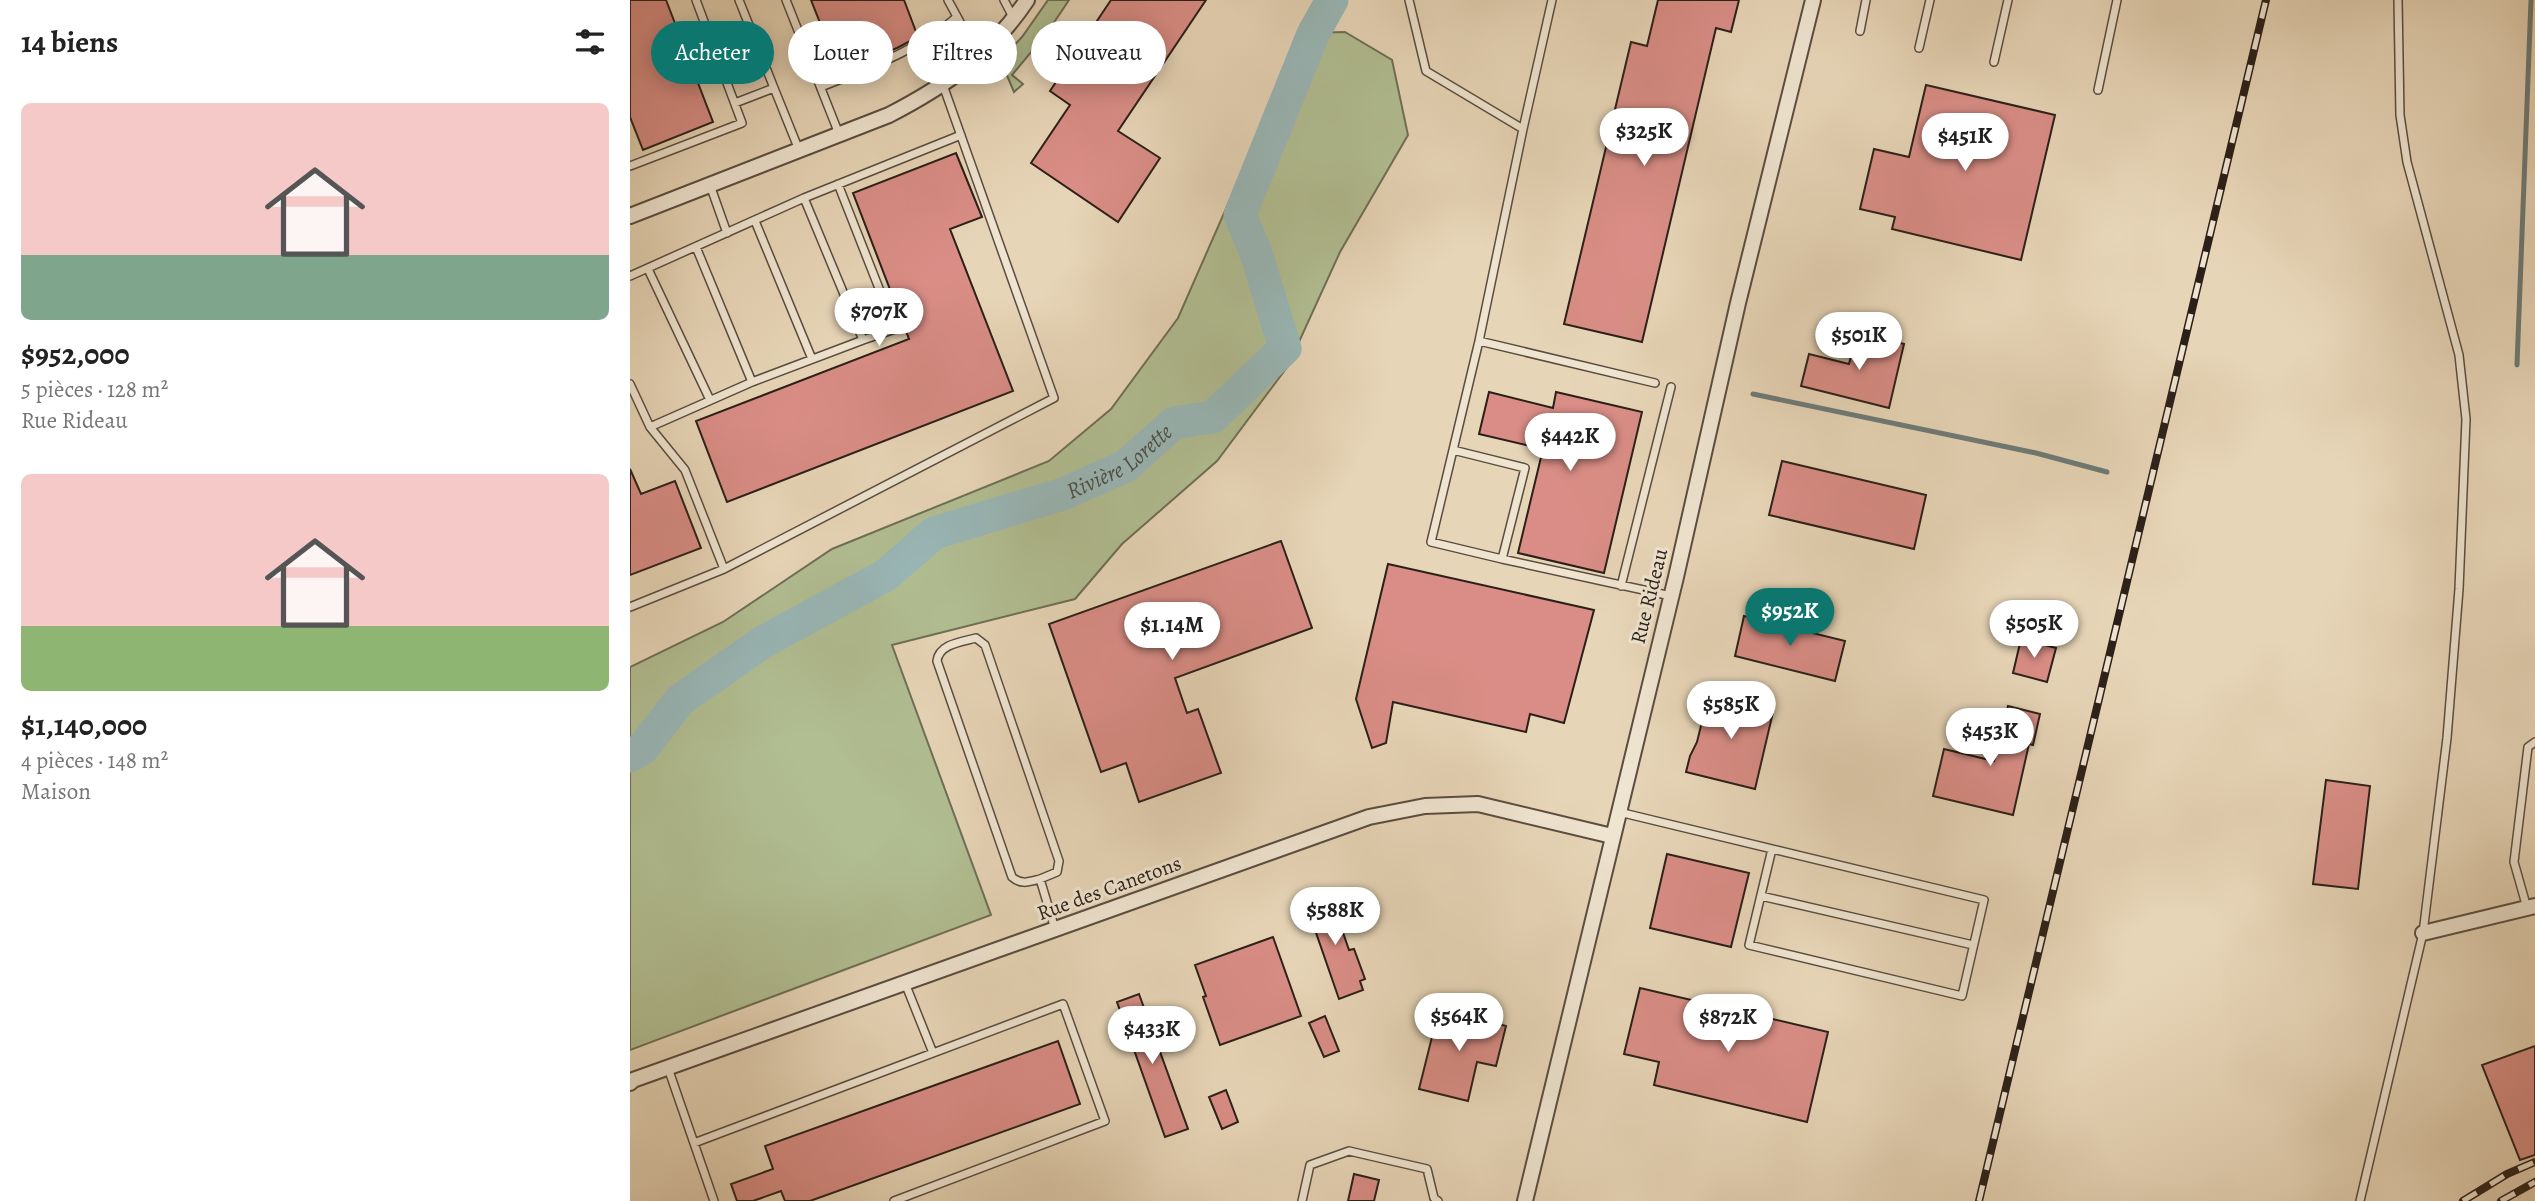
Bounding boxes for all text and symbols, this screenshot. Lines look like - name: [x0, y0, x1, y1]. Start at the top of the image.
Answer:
- chip: Acheter: [651, 21, 774, 84]
- chip: Louer: [788, 21, 893, 84]
- chip: Filtres: [907, 21, 1017, 84]
- chip: Nouveau: [1031, 21, 1166, 84]
- text: 14 biens: [21, 22, 118, 62]
- icon: filters: [571, 23, 609, 61]
- pin: $325K: [1595, 108, 1693, 168]
- pin: $451K: [1916, 114, 2014, 173]
- text: $325K: [1616, 115, 1672, 146]
- text: $451K: [1938, 120, 1992, 151]
- icon: home: [252, 149, 378, 275]
- pin: $707K: [830, 288, 928, 348]
- text: $707K: [850, 295, 908, 326]
- pin: $501K: [1810, 312, 1908, 372]
- text: $501K: [1831, 319, 1887, 350]
- text: $952,000: [21, 334, 130, 374]
- text: 5 pièces · 128 m²: [21, 374, 168, 405]
- text: Rue Rideau: [21, 405, 128, 436]
- pin: $442K: [1521, 414, 1619, 473]
- water label: Rivière Lorette: [1061, 417, 1179, 506]
- text: $442K: [1541, 420, 1599, 451]
- icon: home: [252, 520, 378, 646]
- street label: Rue Rideau: [1624, 545, 1675, 647]
- pin: $952K: [1741, 588, 1839, 648]
- text: $952K: [1761, 595, 1819, 626]
- pin: $505K: [1985, 600, 2083, 660]
- pin: $1.14M: [1115, 602, 1229, 662]
- text: $505K: [2005, 607, 2063, 638]
- text: $1.14M: [1140, 609, 1204, 640]
- pin: $585K: [1682, 682, 1780, 741]
- text: $585K: [1703, 688, 1759, 719]
- text: $1,140,000: [21, 705, 147, 745]
- pin: $453K: [1941, 708, 2039, 768]
- text: $453K: [1962, 715, 2018, 746]
- text: 4 pièces · 148 m²: [21, 745, 168, 776]
- text: Maison: [21, 776, 91, 807]
- street label: Rue des Canetons: [1033, 849, 1185, 927]
- pin: $588K: [1286, 888, 1384, 947]
- text: $588K: [1306, 894, 1364, 925]
- pin: $564K: [1410, 993, 1508, 1053]
- pin: $872K: [1679, 995, 1777, 1054]
- text: $564K: [1430, 1000, 1488, 1031]
- text: $872K: [1699, 1001, 1757, 1032]
- pin: $433K: [1103, 1006, 1201, 1066]
- text: $433K: [1124, 1013, 1180, 1044]

